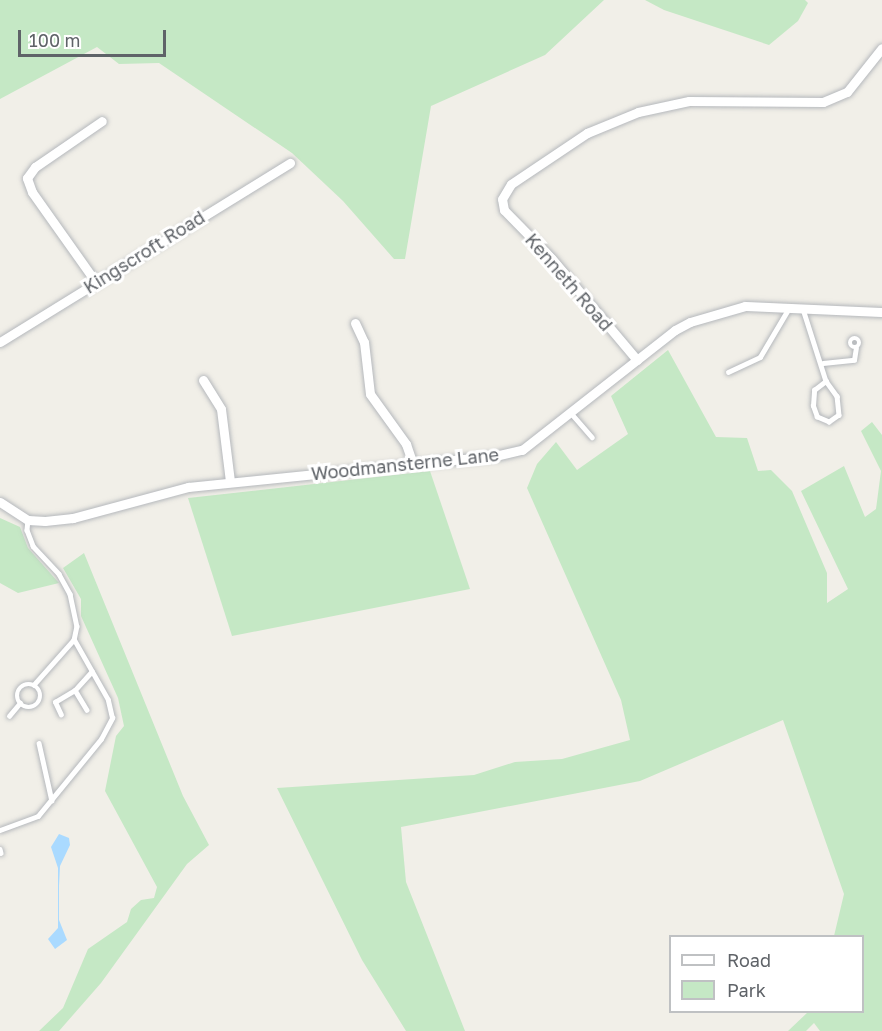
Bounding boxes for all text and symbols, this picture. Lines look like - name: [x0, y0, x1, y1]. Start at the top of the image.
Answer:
- scale bar: [21, 18, 170, 56]
- text: 100 m: [29, 29, 80, 51]
- street label: Kingscroft Road: [79, 206, 209, 298]
- street label: Kenneth Road: [521, 229, 617, 335]
- street label: Woodmansterne Lane: [310, 443, 500, 485]
- legend: [669, 935, 864, 1013]
- text: Road: [727, 949, 771, 971]
- text: Park: [727, 979, 766, 1001]

